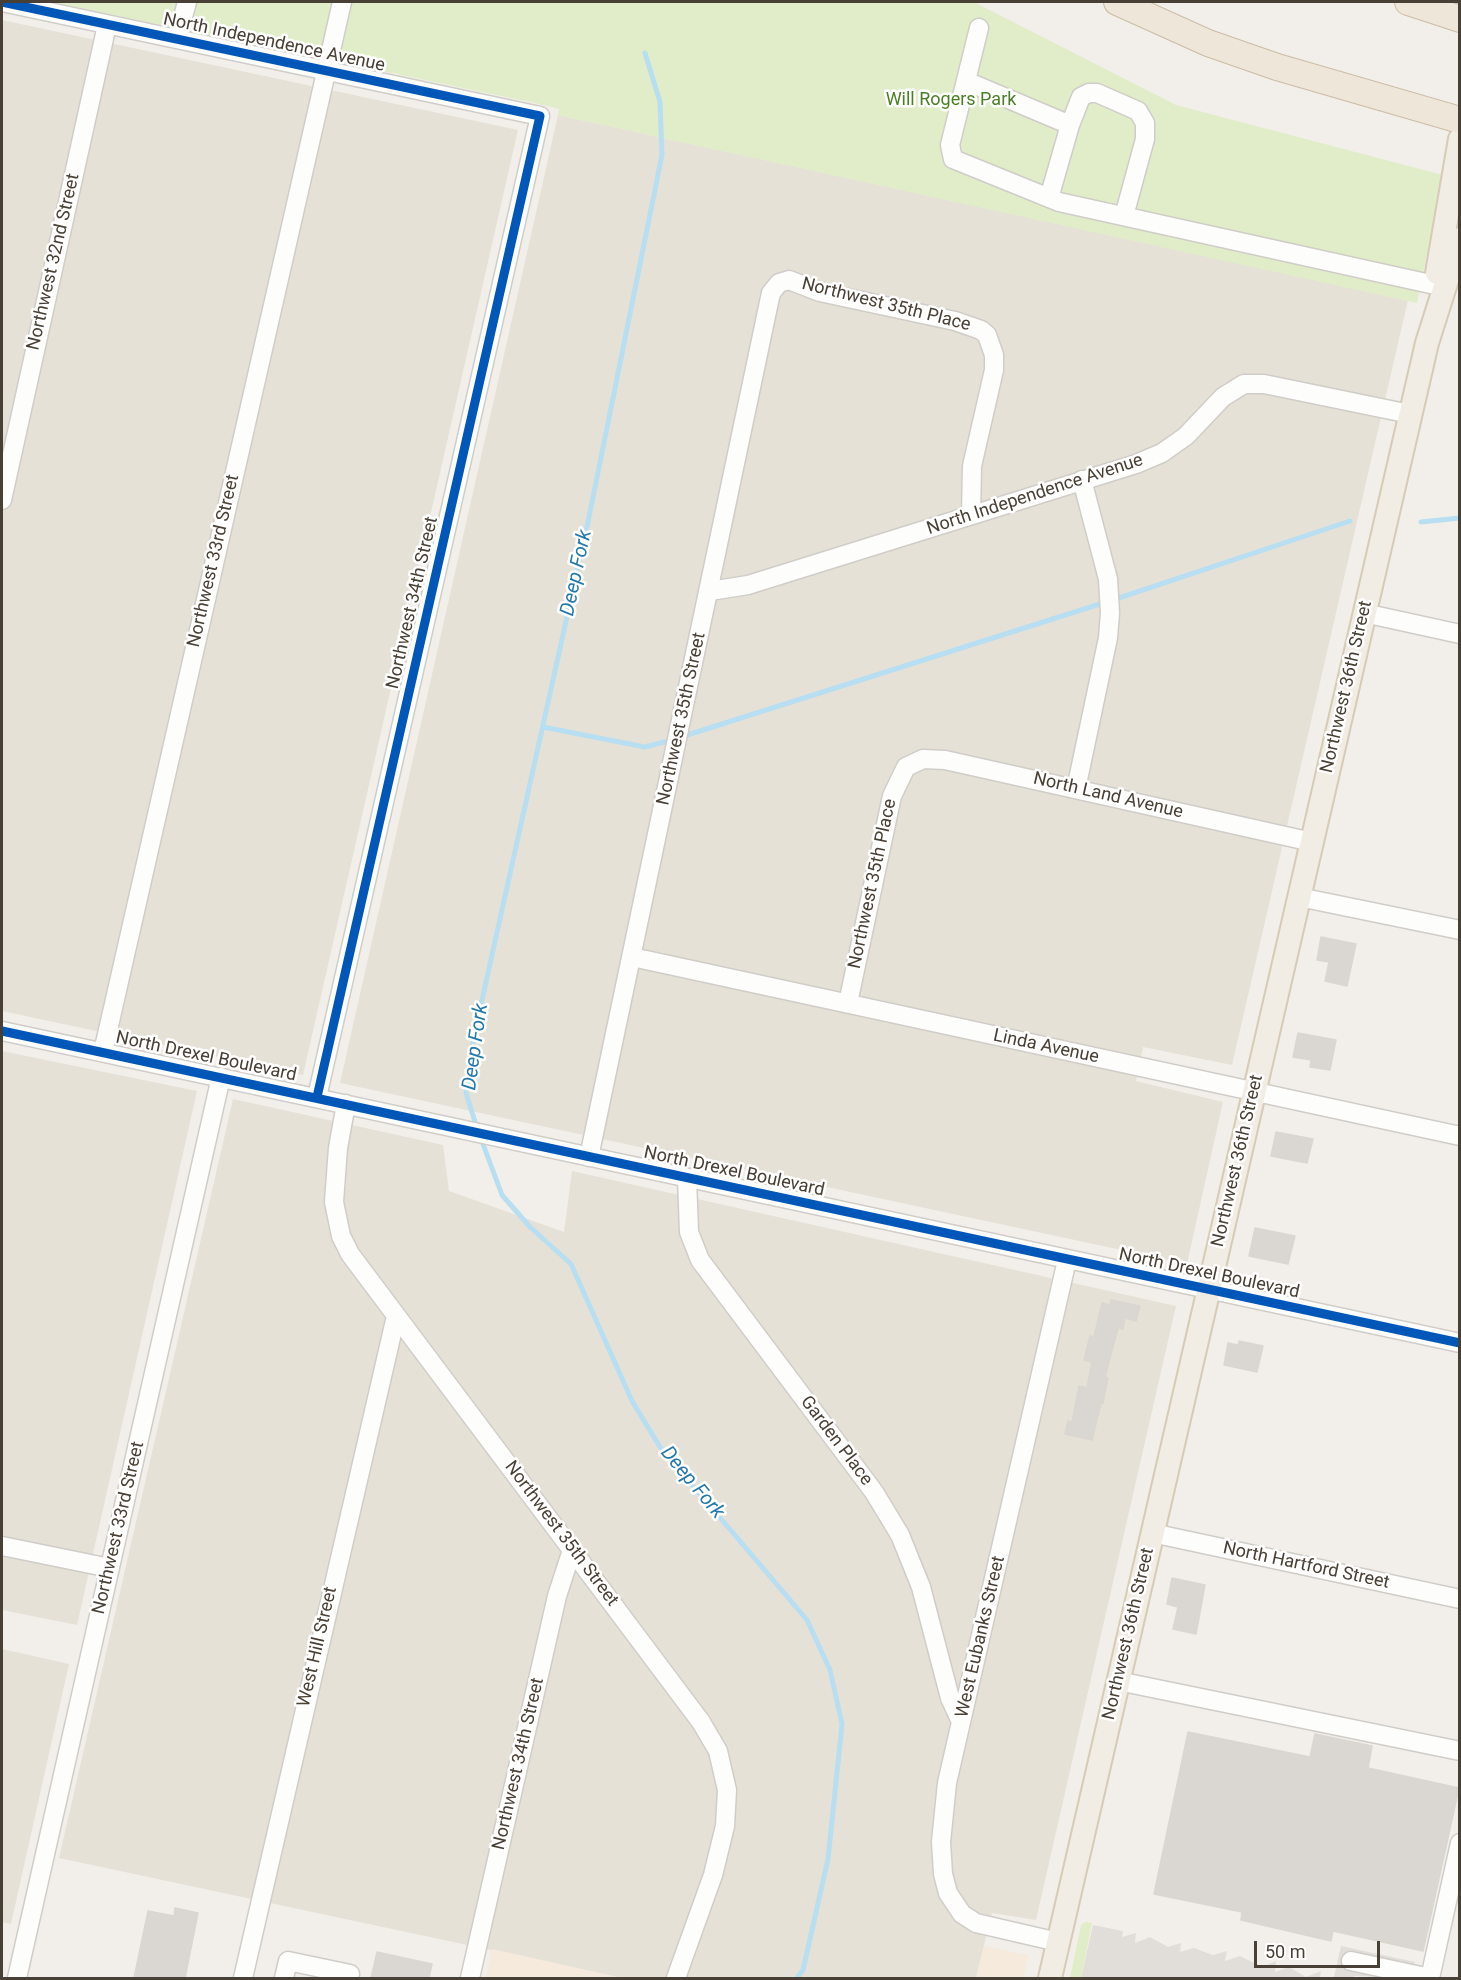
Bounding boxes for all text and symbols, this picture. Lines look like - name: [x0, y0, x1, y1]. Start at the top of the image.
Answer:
- street label: North Independence Avenue: [161, 9, 387, 77]
- park label: Will Rogers Park: [886, 89, 1016, 111]
- street label: Northwest 32nd Street: [23, 172, 85, 352]
- street label: Northwest 35th Place: [799, 274, 973, 336]
- street label: North Independence Avenue: [924, 450, 1146, 540]
- street label: Northwest 33rd Street: [184, 473, 244, 649]
- street label: Northwest 34th Street: [383, 515, 443, 691]
- water label: Deep Fork: [556, 528, 598, 618]
- street label: Northwest 36th Street: [1317, 599, 1377, 775]
- street label: Northwest 35th Street: [653, 631, 711, 807]
- street label: North Land Avenue: [1031, 768, 1185, 824]
- street label: Northwest 35th Place: [844, 797, 902, 971]
- water label: Deep Fork: [458, 1002, 494, 1092]
- street label: Linda Avenue: [991, 1025, 1101, 1069]
- street label: North Drexel Boulevard: [114, 1027, 298, 1087]
- street label: Northwest 36th Street: [1208, 1073, 1268, 1249]
- street label: North Drexel Boulevard: [642, 1142, 826, 1202]
- street label: North Drexel Boulevard: [1117, 1244, 1301, 1304]
- street label: Garden Place: [795, 1392, 877, 1490]
- street label: Northwest 33rd Street: [89, 1440, 149, 1616]
- water label: Deep Fork: [655, 1442, 729, 1524]
- street label: Northwest 35th Street: [499, 1457, 623, 1611]
- street label: North Hartford Street: [1221, 1538, 1391, 1594]
- street label: Northwest 36th Street: [1099, 1546, 1159, 1722]
- street label: West Eubanks Street: [952, 1554, 1010, 1720]
- street label: West Hill Street: [294, 1585, 342, 1709]
- street label: Northwest 34th Street: [489, 1676, 549, 1852]
- scale bar: [1257, 1929, 1383, 1967]
- text: 50 m: [1265, 1941, 1305, 1962]

